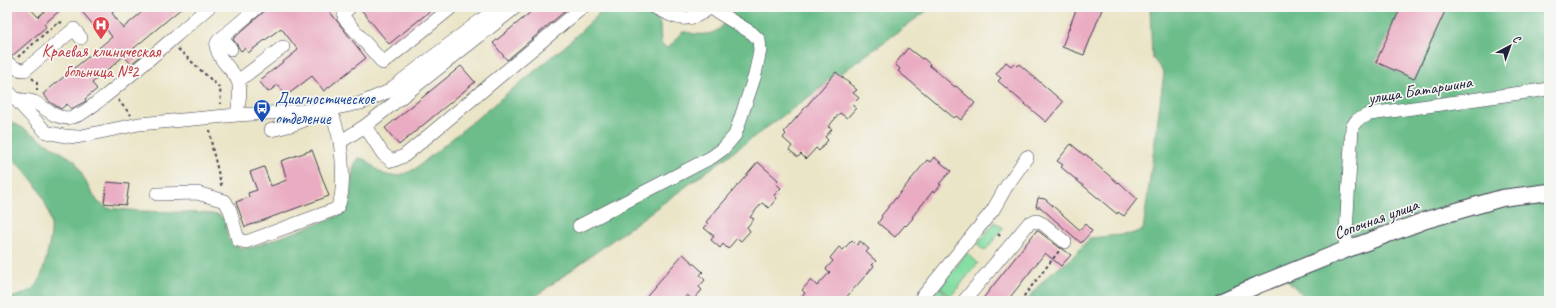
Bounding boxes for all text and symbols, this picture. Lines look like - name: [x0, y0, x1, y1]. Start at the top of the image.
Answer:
- hospital icon: Краевая клиническая больница №2: [91, 15, 111, 40]
- north arrow: [1490, 26, 1530, 66]
- text: С: [1510, 31, 1524, 47]
- place label: Краевая клиническая больница №2: [42, 41, 162, 82]
- street label: улица Батаршина: [1365, 71, 1475, 109]
- place label: Диагностическое отделение: [275, 88, 376, 129]
- bus stop icon: Диагностическое отделение: [252, 98, 272, 123]
- street label: Сопочная улица: [1331, 194, 1423, 244]

